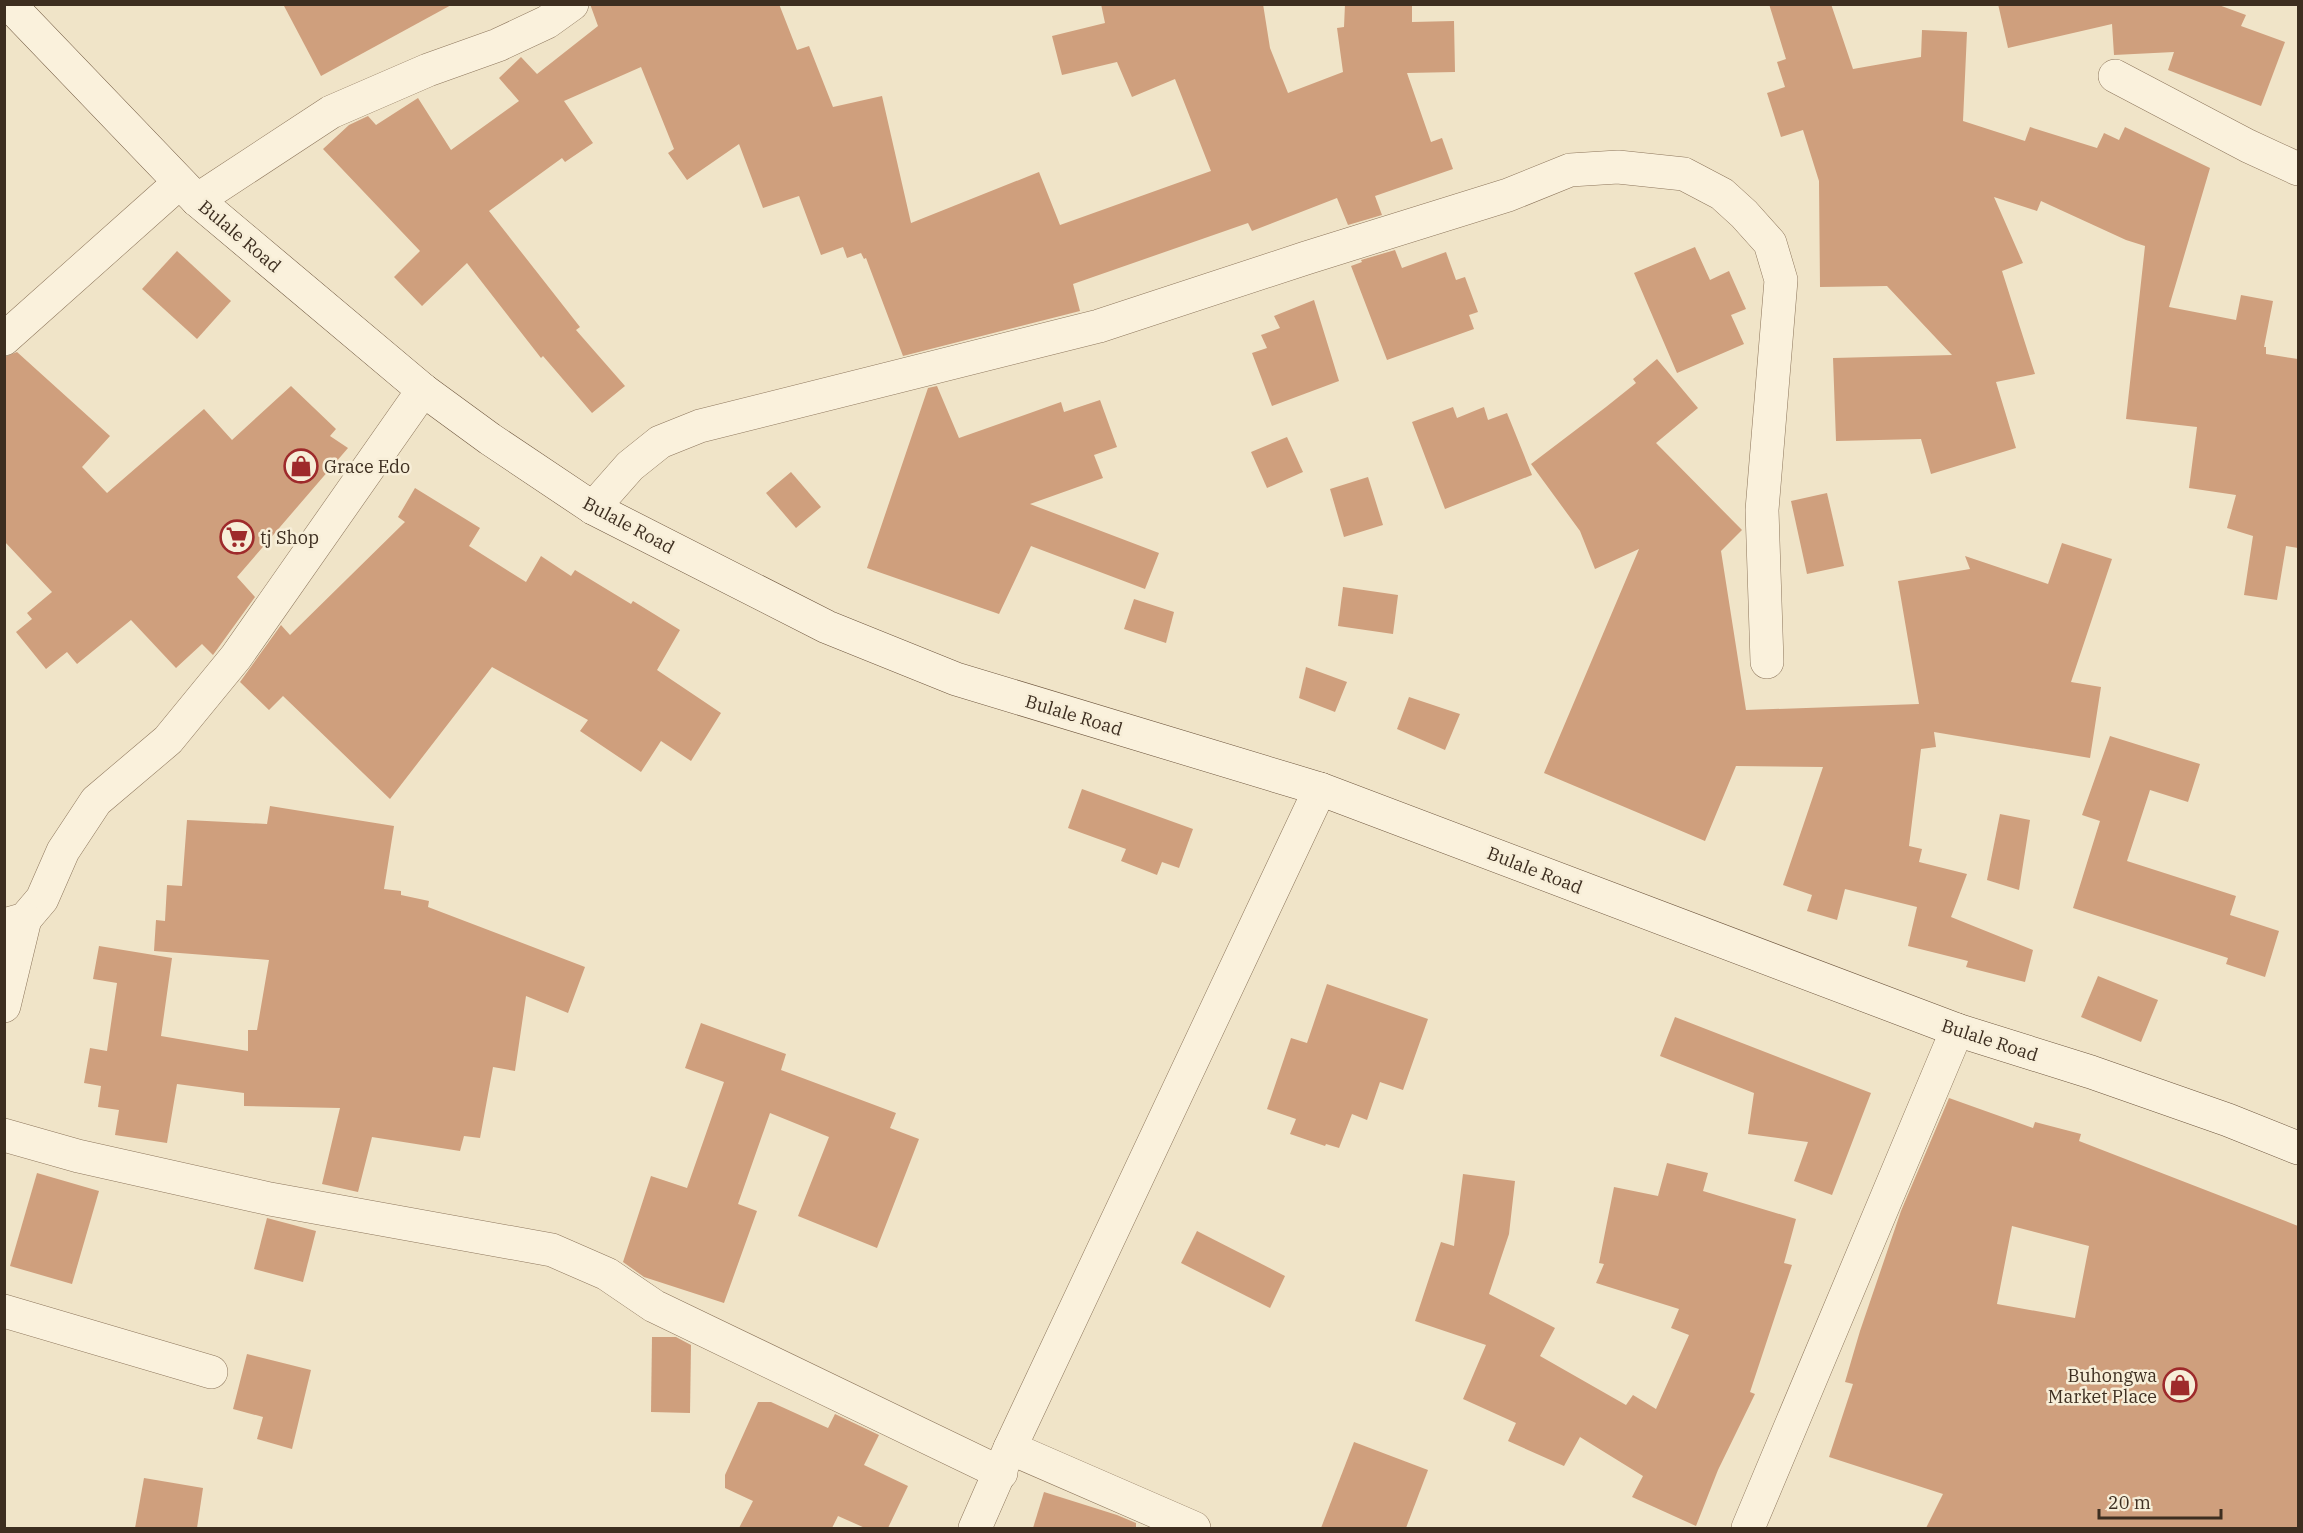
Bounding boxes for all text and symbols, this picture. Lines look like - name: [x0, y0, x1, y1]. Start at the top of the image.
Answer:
- street label: Bulale Road: [194, 195, 286, 277]
- shop icon: Grace Edo: [283, 448, 319, 484]
- place label: Grace Edo: [324, 455, 410, 478]
- street label: Bulale Road: [579, 491, 679, 559]
- supermarket icon: tj Shop: [219, 519, 255, 555]
- place label: tj Shop: [260, 526, 319, 549]
- street label: Bulale Road: [1023, 689, 1125, 741]
- street label: Bulale Road: [1484, 841, 1586, 899]
- street label: Bulale Road: [1939, 1014, 2041, 1066]
- place label: Buhongwa Market Place: [2048, 1364, 2157, 1408]
- shop icon: Buhongwa Market Place: [2162, 1367, 2198, 1403]
- scale bar: [2099, 1482, 2220, 1520]
- text: 20 m: [2108, 1491, 2151, 1514]

